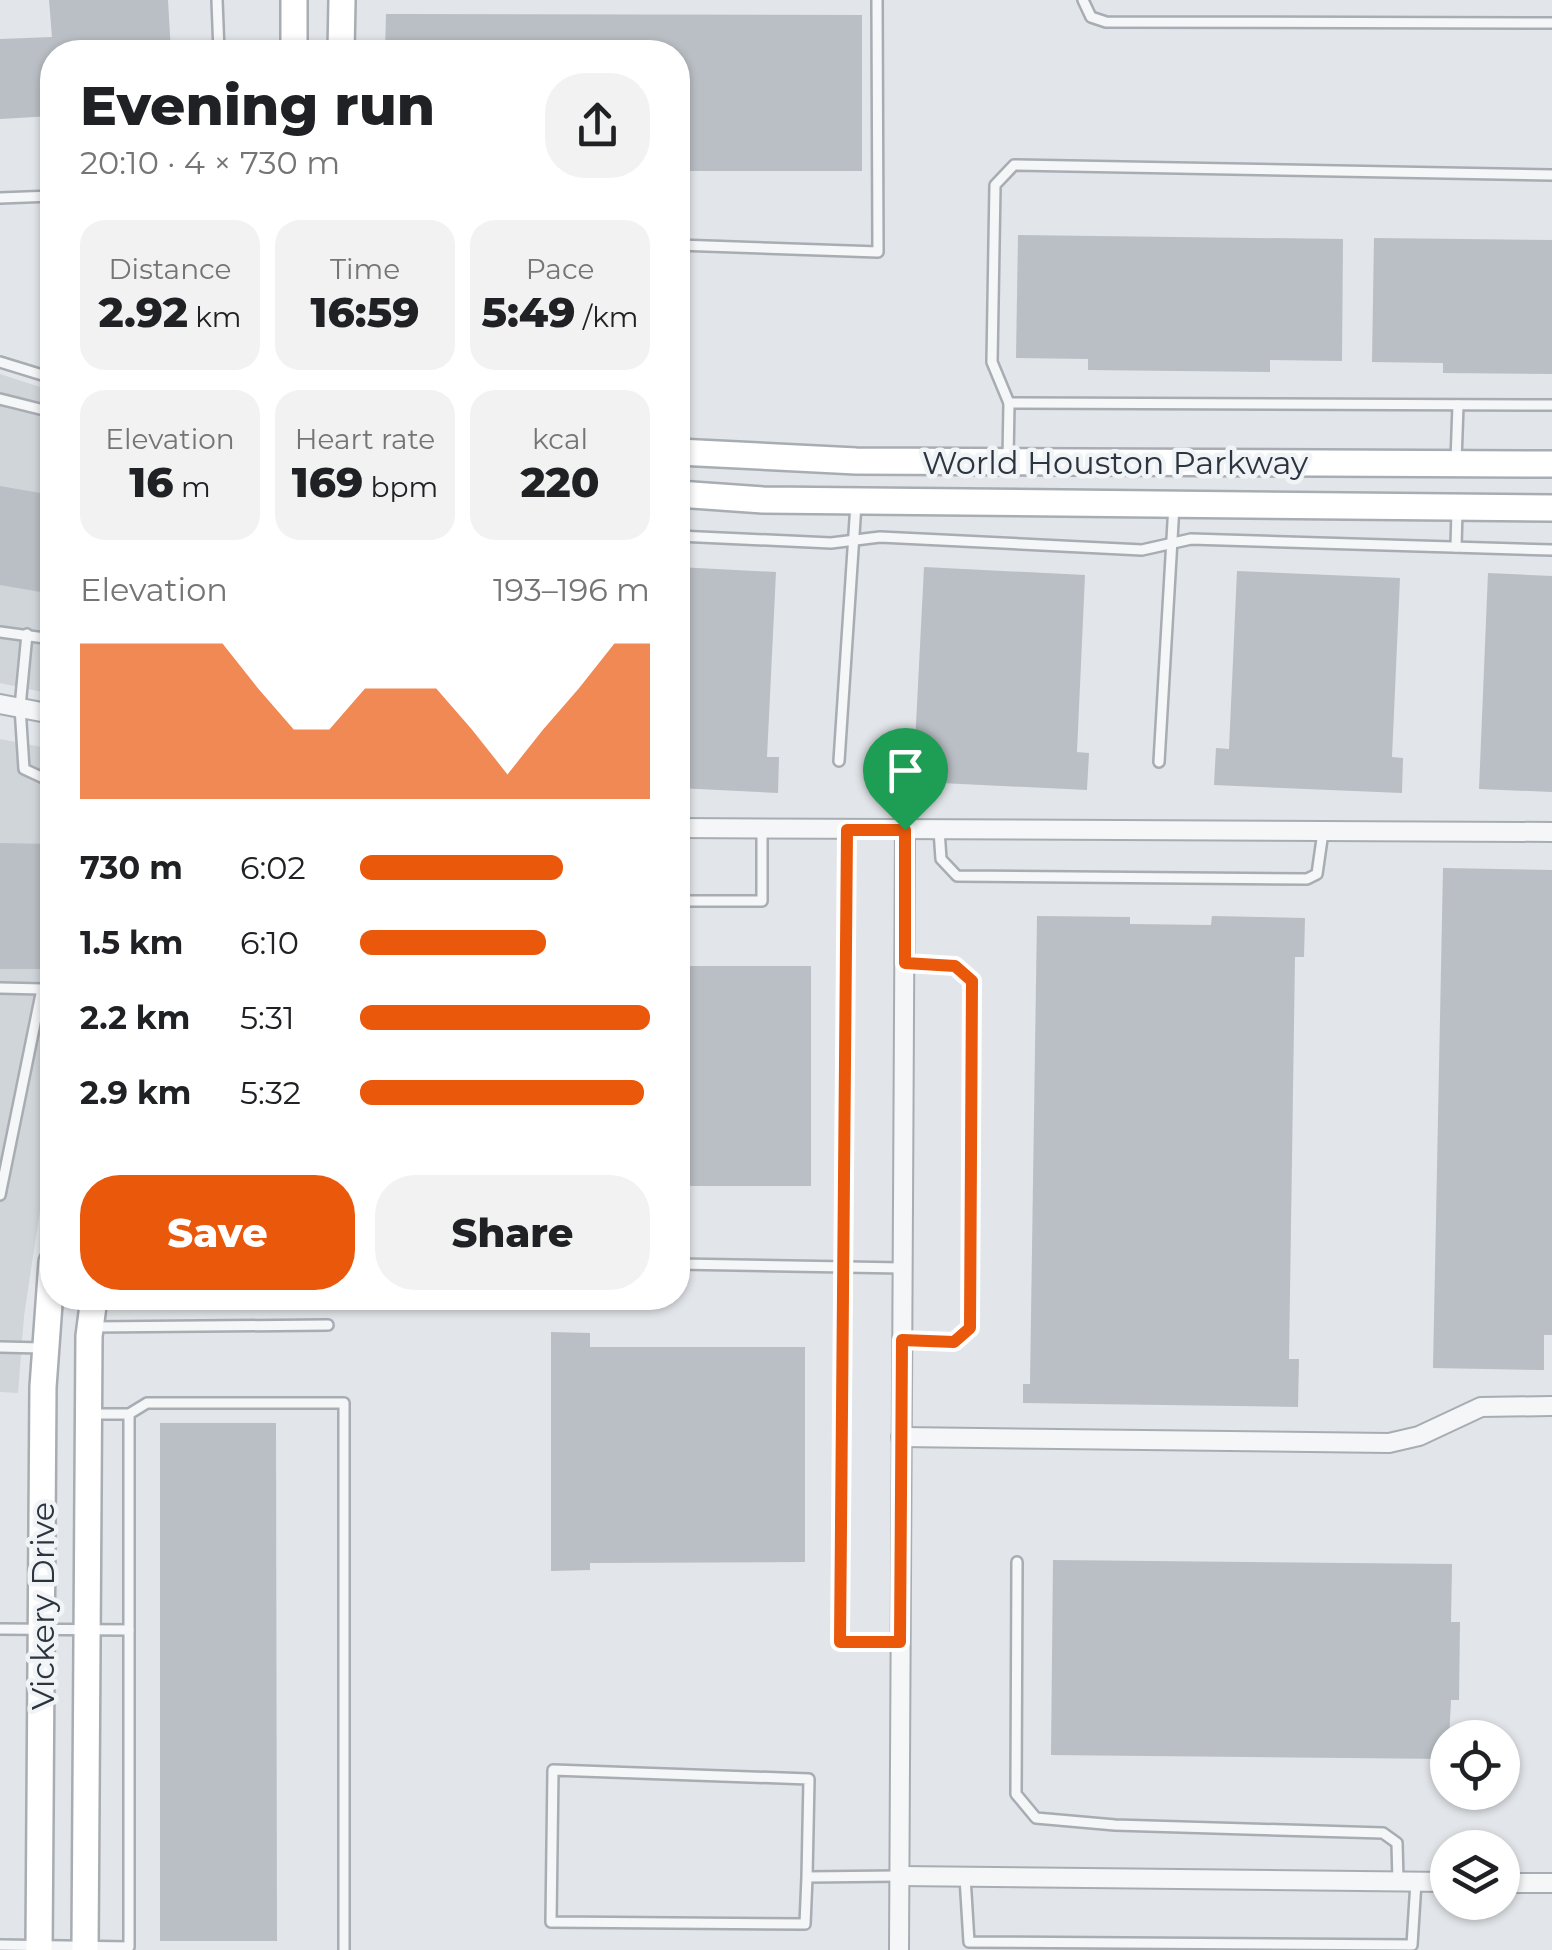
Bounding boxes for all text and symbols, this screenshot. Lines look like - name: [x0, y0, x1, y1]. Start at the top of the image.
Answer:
- text: Evening run: [80, 72, 435, 139]
- button: share: [545, 73, 650, 178]
- text: 20:10 · 4 × 730 m: [80, 143, 340, 182]
- text: Distance: [108, 252, 232, 286]
- text: Time: [330, 252, 400, 286]
- text: Pace: [526, 252, 594, 286]
- text: 2.92: [98, 286, 188, 338]
- text: 16:59: [311, 286, 419, 338]
- text: 5:49: [481, 286, 575, 338]
- text: km: [188, 300, 242, 334]
- text: /km: [575, 300, 639, 334]
- text: Elevation: [105, 422, 235, 456]
- text: Heart rate: [295, 422, 435, 456]
- text: kcal: [532, 422, 588, 456]
- street label: World Houston Parkway: [922, 443, 1309, 482]
- text: 16: [129, 456, 174, 508]
- text: 169: [292, 456, 363, 508]
- text: 220: [520, 456, 600, 508]
- text: m: [174, 470, 211, 504]
- text: bpm: [363, 470, 438, 504]
- text: Elevation: [80, 570, 228, 609]
- text: 193–196 m: [493, 570, 650, 609]
- pin: [863, 728, 948, 831]
- icon: arrive: [878, 743, 933, 798]
- text: 730 m: [80, 848, 183, 887]
- text: 6:02: [240, 848, 306, 887]
- text: 1.5 km: [80, 923, 183, 962]
- text: 6:10: [240, 923, 299, 962]
- text: 2.2 km: [80, 998, 190, 1037]
- text: 5:31: [240, 998, 295, 1037]
- text: 2.9 km: [80, 1073, 191, 1112]
- text: 5:32: [240, 1073, 301, 1112]
- button: Save: [80, 1175, 355, 1290]
- button: Share: [375, 1175, 650, 1290]
- street label: Vickery Drive: [23, 1502, 62, 1710]
- map controls: [1430, 1720, 1520, 1920]
- button: locate: [1430, 1720, 1520, 1810]
- button: layers: [1430, 1830, 1520, 1920]

